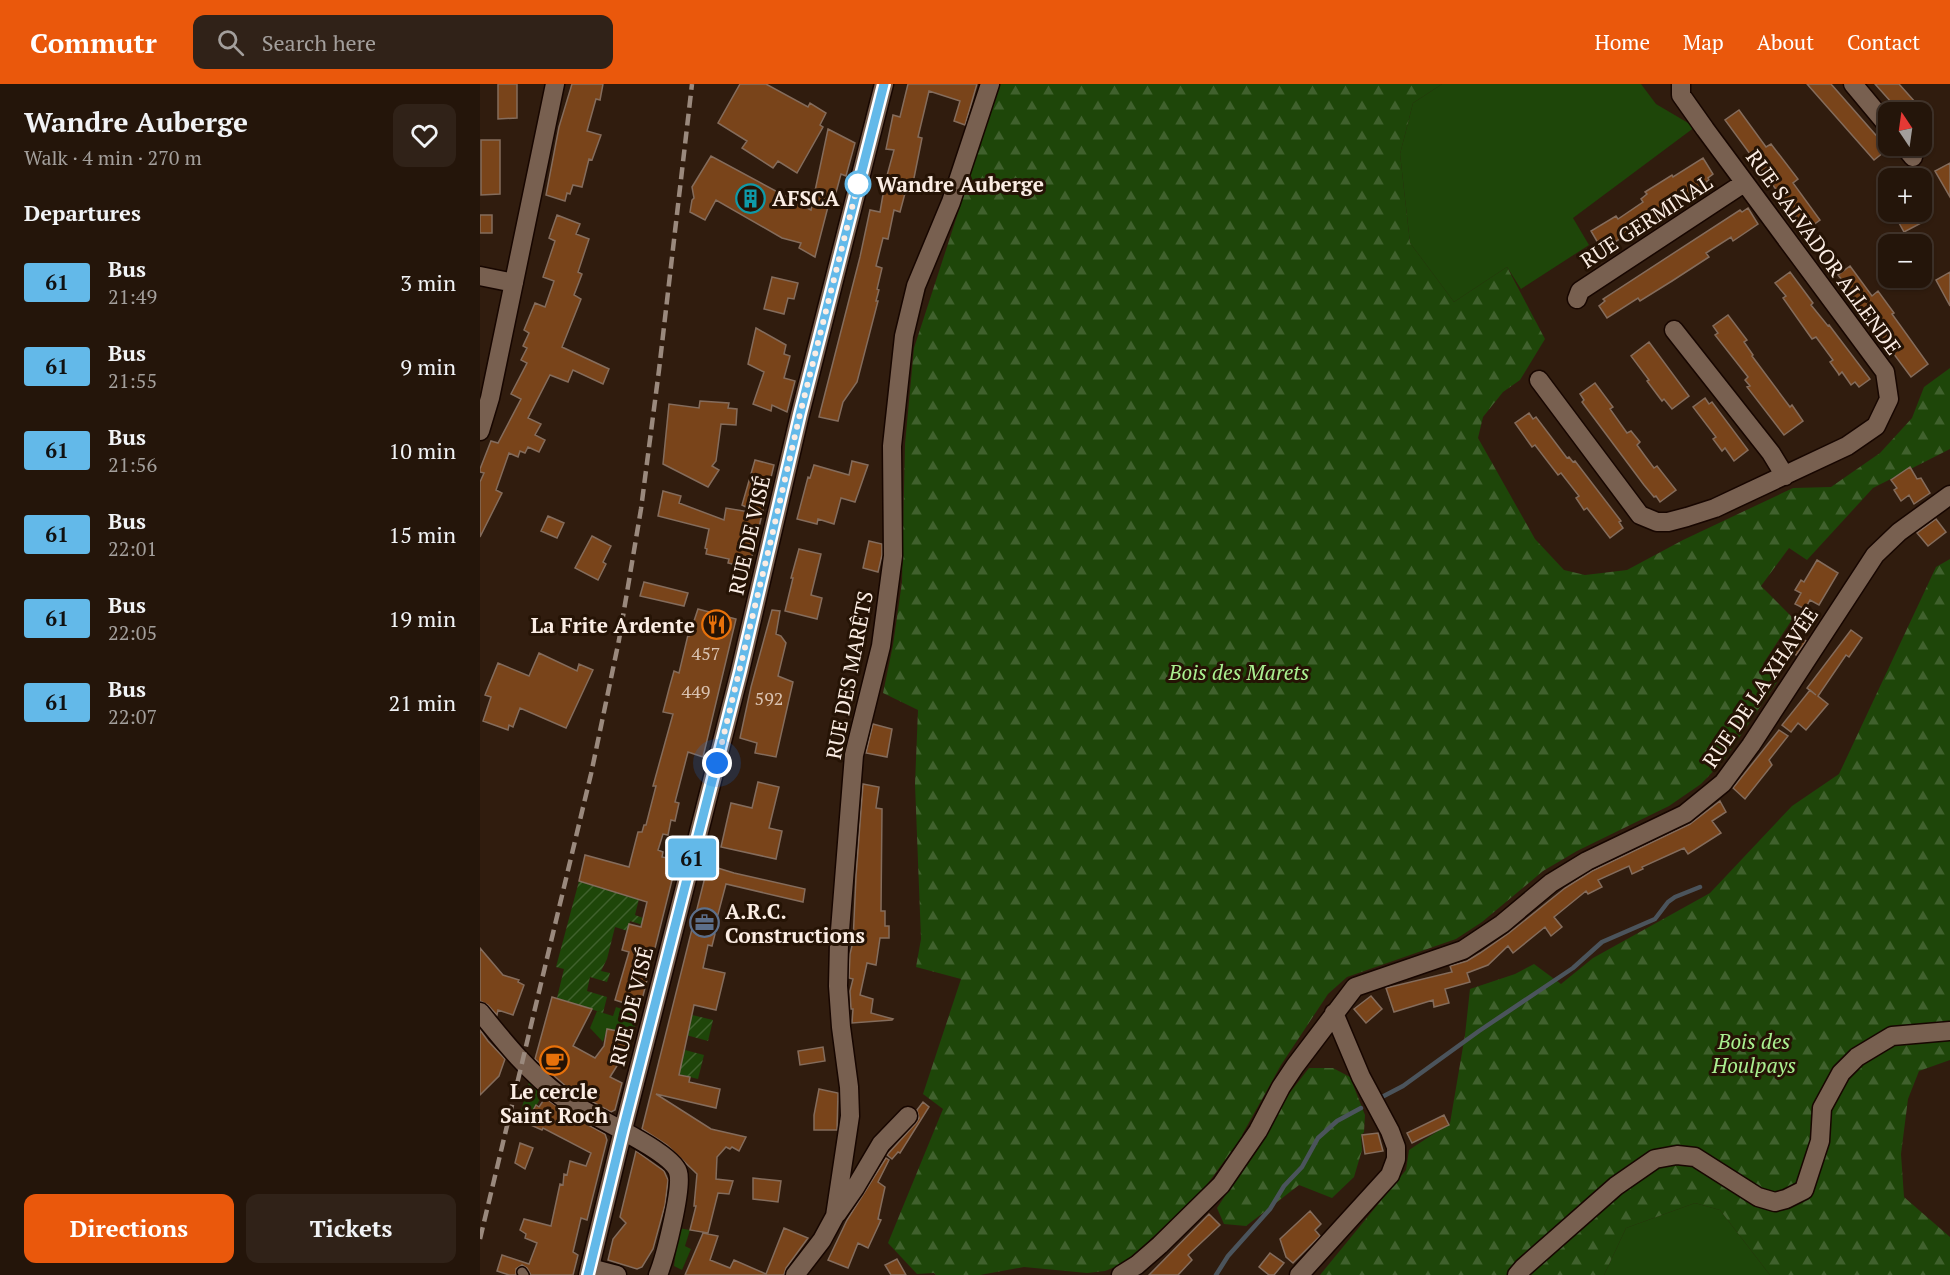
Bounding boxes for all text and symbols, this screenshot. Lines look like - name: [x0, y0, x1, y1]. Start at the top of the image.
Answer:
- search box: [193, 15, 613, 69]
- text: Commutr: [30, 24, 157, 61]
- icon: search: [214, 26, 247, 59]
- text: Search here: [262, 28, 376, 57]
- text: Home: [1594, 28, 1650, 56]
- text: Map: [1683, 28, 1724, 56]
- text: About: [1757, 28, 1814, 56]
- text: Contact: [1847, 28, 1920, 56]
- north arrow: [1878, 102, 1932, 156]
- map controls: [1878, 102, 1932, 288]
- text: Wandre Auberge: [24, 103, 248, 140]
- button: heart: [393, 104, 456, 167]
- text: Walk · 4 min · 270 m: [24, 144, 202, 171]
- street label: RUE SALVADOR ALLENDE: [1740, 144, 1908, 360]
- street label: RUE GERMINAL: [1575, 168, 1718, 274]
- button: +: [1878, 168, 1932, 222]
- place label: Wandre Auberge: [876, 170, 1044, 198]
- marker: Wandre Auberge: [845, 171, 871, 197]
- building icon: AFSCA: [735, 182, 767, 214]
- place label: AFSCA: [772, 184, 840, 212]
- text: Departures: [24, 198, 141, 227]
- button: −: [1878, 234, 1932, 288]
- text: Bus: [108, 254, 146, 283]
- text: 61: [45, 268, 69, 296]
- text: 3 min: [400, 268, 456, 297]
- text: 21:49: [108, 283, 157, 310]
- text: Bus: [108, 338, 146, 367]
- text: 61: [45, 352, 69, 380]
- text: 9 min: [400, 352, 456, 381]
- text: 21:55: [108, 367, 157, 394]
- text: Bus: [108, 422, 146, 451]
- text: 61: [45, 436, 69, 464]
- text: 10 min: [389, 436, 456, 465]
- text: 21:56: [108, 451, 157, 478]
- street label: RUE DE VISÉ: [722, 473, 776, 597]
- text: Bus: [108, 506, 146, 535]
- text: 61: [45, 520, 69, 548]
- text: 15 min: [389, 520, 456, 549]
- text: 22:01: [108, 535, 157, 562]
- street label: RUE DES MARÊTS: [819, 589, 879, 761]
- text: Bus: [108, 590, 146, 619]
- street label: RUE DE LA XHAVÉE: [1696, 601, 1824, 773]
- text: 61: [45, 604, 69, 632]
- text: 19 min: [389, 604, 456, 633]
- restaurant icon: La Frite Ardente: [700, 609, 732, 641]
- place label: La Frite Ardente: [531, 611, 695, 639]
- text: 22:05: [108, 619, 157, 646]
- house number: 457: [692, 641, 720, 665]
- park label: Bois des Marets: [1168, 658, 1309, 686]
- text: Bus: [108, 674, 146, 703]
- house number: 449: [682, 679, 710, 703]
- house number: 592: [755, 686, 783, 710]
- text: 61: [45, 688, 69, 716]
- text: 21 min: [389, 688, 456, 717]
- text: 22:07: [108, 703, 157, 730]
- your location: [702, 748, 732, 778]
- line badge: 61: [665, 838, 719, 878]
- text: 61: [680, 844, 704, 872]
- place label: A.R.C. Constructions: [725, 897, 865, 949]
- office icon: A.R.C. Constructions: [688, 907, 720, 939]
- street label: RUE DE VISÉ: [603, 944, 659, 1068]
- park label: Bois des Houlpays: [1711, 1027, 1796, 1079]
- cafe icon: Le cercle Saint Roch: [538, 1044, 570, 1076]
- place label: Le cercle Saint Roch: [500, 1077, 609, 1129]
- button: Directions: [24, 1194, 234, 1263]
- button: Tickets: [246, 1194, 456, 1263]

